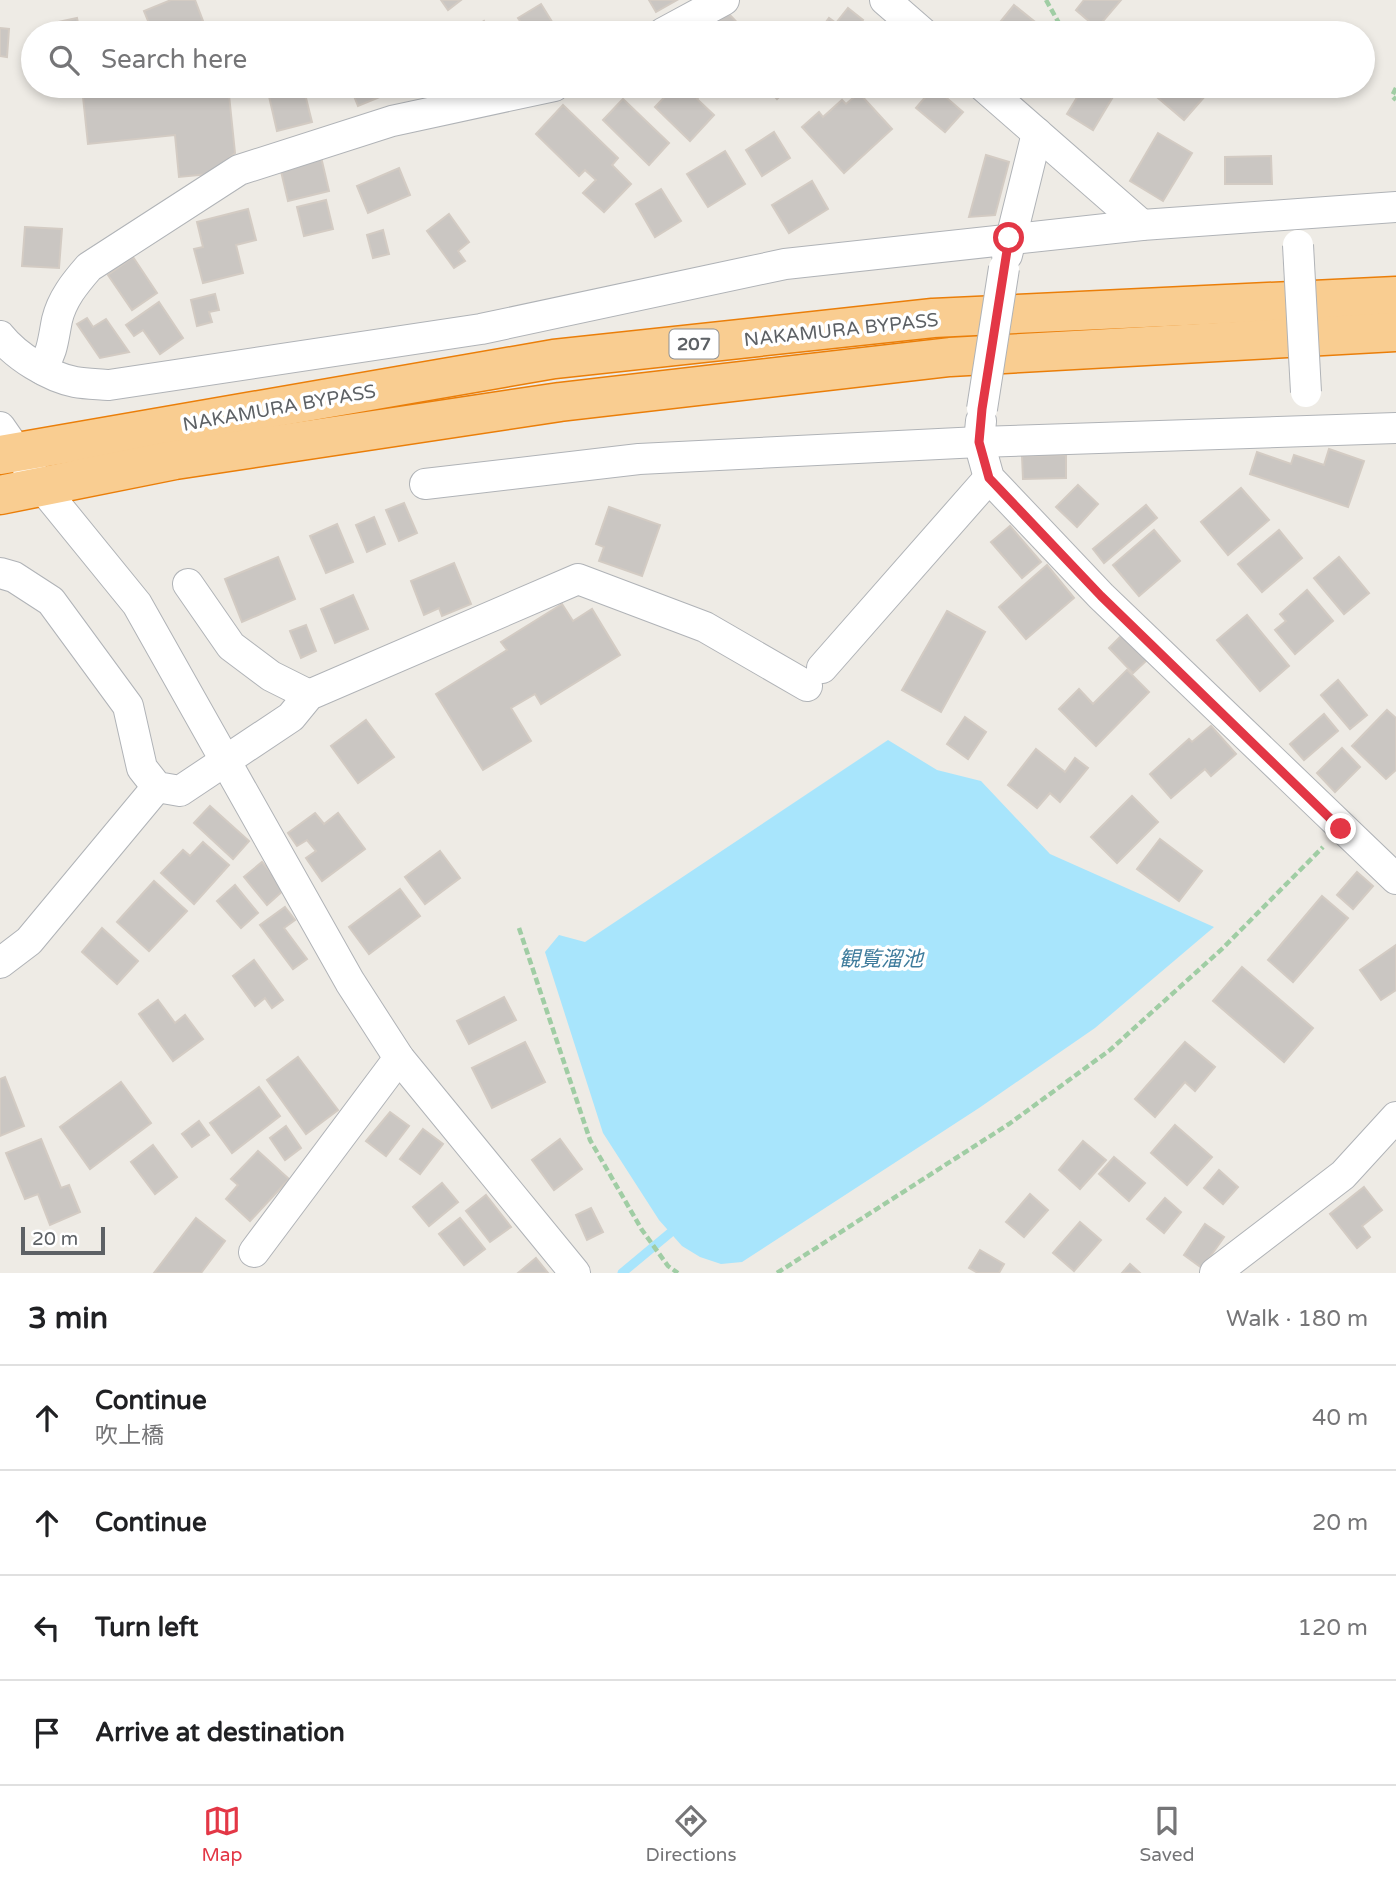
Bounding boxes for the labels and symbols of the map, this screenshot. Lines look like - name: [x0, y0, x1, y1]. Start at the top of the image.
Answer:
- route start: [993, 222, 1024, 253]
- street label: NAKAMURA BYPASS: [743, 309, 940, 351]
- road number: 207: [670, 330, 718, 358]
- street label: NAKAMURA BYPASS: [181, 380, 377, 436]
- route end: [1325, 813, 1356, 844]
- water label: 観覧溜池: [839, 947, 925, 972]
- scale bar: [21, 1224, 105, 1256]

